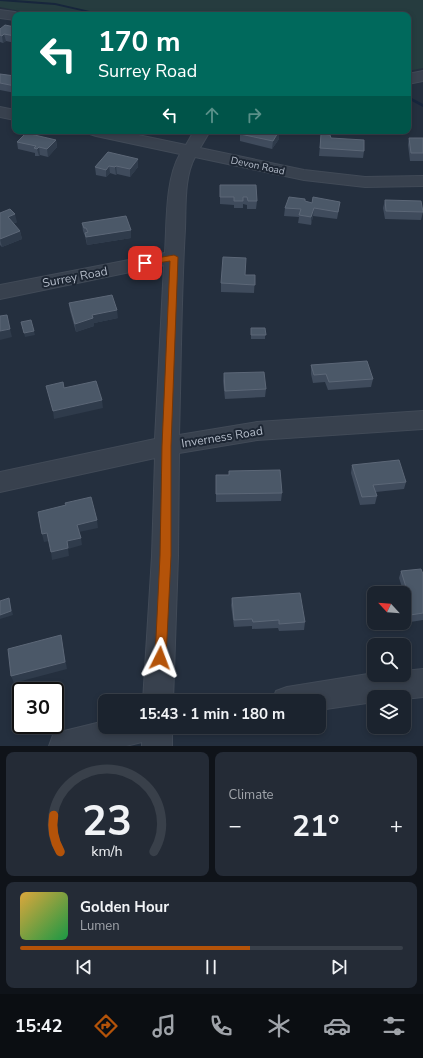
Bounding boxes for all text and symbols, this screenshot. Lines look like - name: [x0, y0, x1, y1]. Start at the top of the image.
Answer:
- text: 170 m: [98, 23, 181, 61]
- icon: left: [32, 28, 84, 80]
- text: Surrey Road: [98, 59, 197, 83]
- icon: left: [159, 104, 181, 126]
- icon: ahead: [201, 104, 223, 126]
- icon: right: [243, 104, 265, 126]
- street label: Devon Road: [230, 153, 286, 179]
- pin: [128, 246, 162, 280]
- icon: arrive: [134, 252, 156, 274]
- street label: Surrey Road: [41, 263, 109, 291]
- street label: Inverness Road: [180, 423, 264, 451]
- north arrow: [367, 586, 411, 630]
- map controls: [367, 586, 411, 734]
- position arrow: [139, 637, 181, 679]
- button: search: [367, 638, 411, 682]
- speed limit sign: 30: [12, 682, 64, 734]
- button: layers: [367, 690, 411, 734]
- text: 15:43 · 1 min · 180 m: [139, 704, 285, 724]
- text: Climate: [229, 786, 274, 804]
- text: 23: [82, 793, 132, 850]
- text: 21°: [292, 806, 339, 847]
- text: −: [229, 811, 242, 841]
- text: +: [390, 811, 403, 841]
- text: km/h: [92, 842, 123, 861]
- text: Golden Hour: [80, 897, 169, 917]
- text: Lumen: [80, 917, 120, 935]
- icon: previous: [73, 956, 95, 978]
- icon: pause: [200, 956, 222, 978]
- icon: next: [328, 956, 350, 978]
- icon: directions: [92, 1012, 120, 1040]
- icon: music: [150, 1012, 178, 1040]
- icon: phone: [207, 1012, 235, 1040]
- icon: climate: [265, 1012, 293, 1040]
- icon: car: [323, 1012, 351, 1040]
- icon: filters: [380, 1012, 408, 1040]
- text: 15:42: [15, 1014, 62, 1038]

